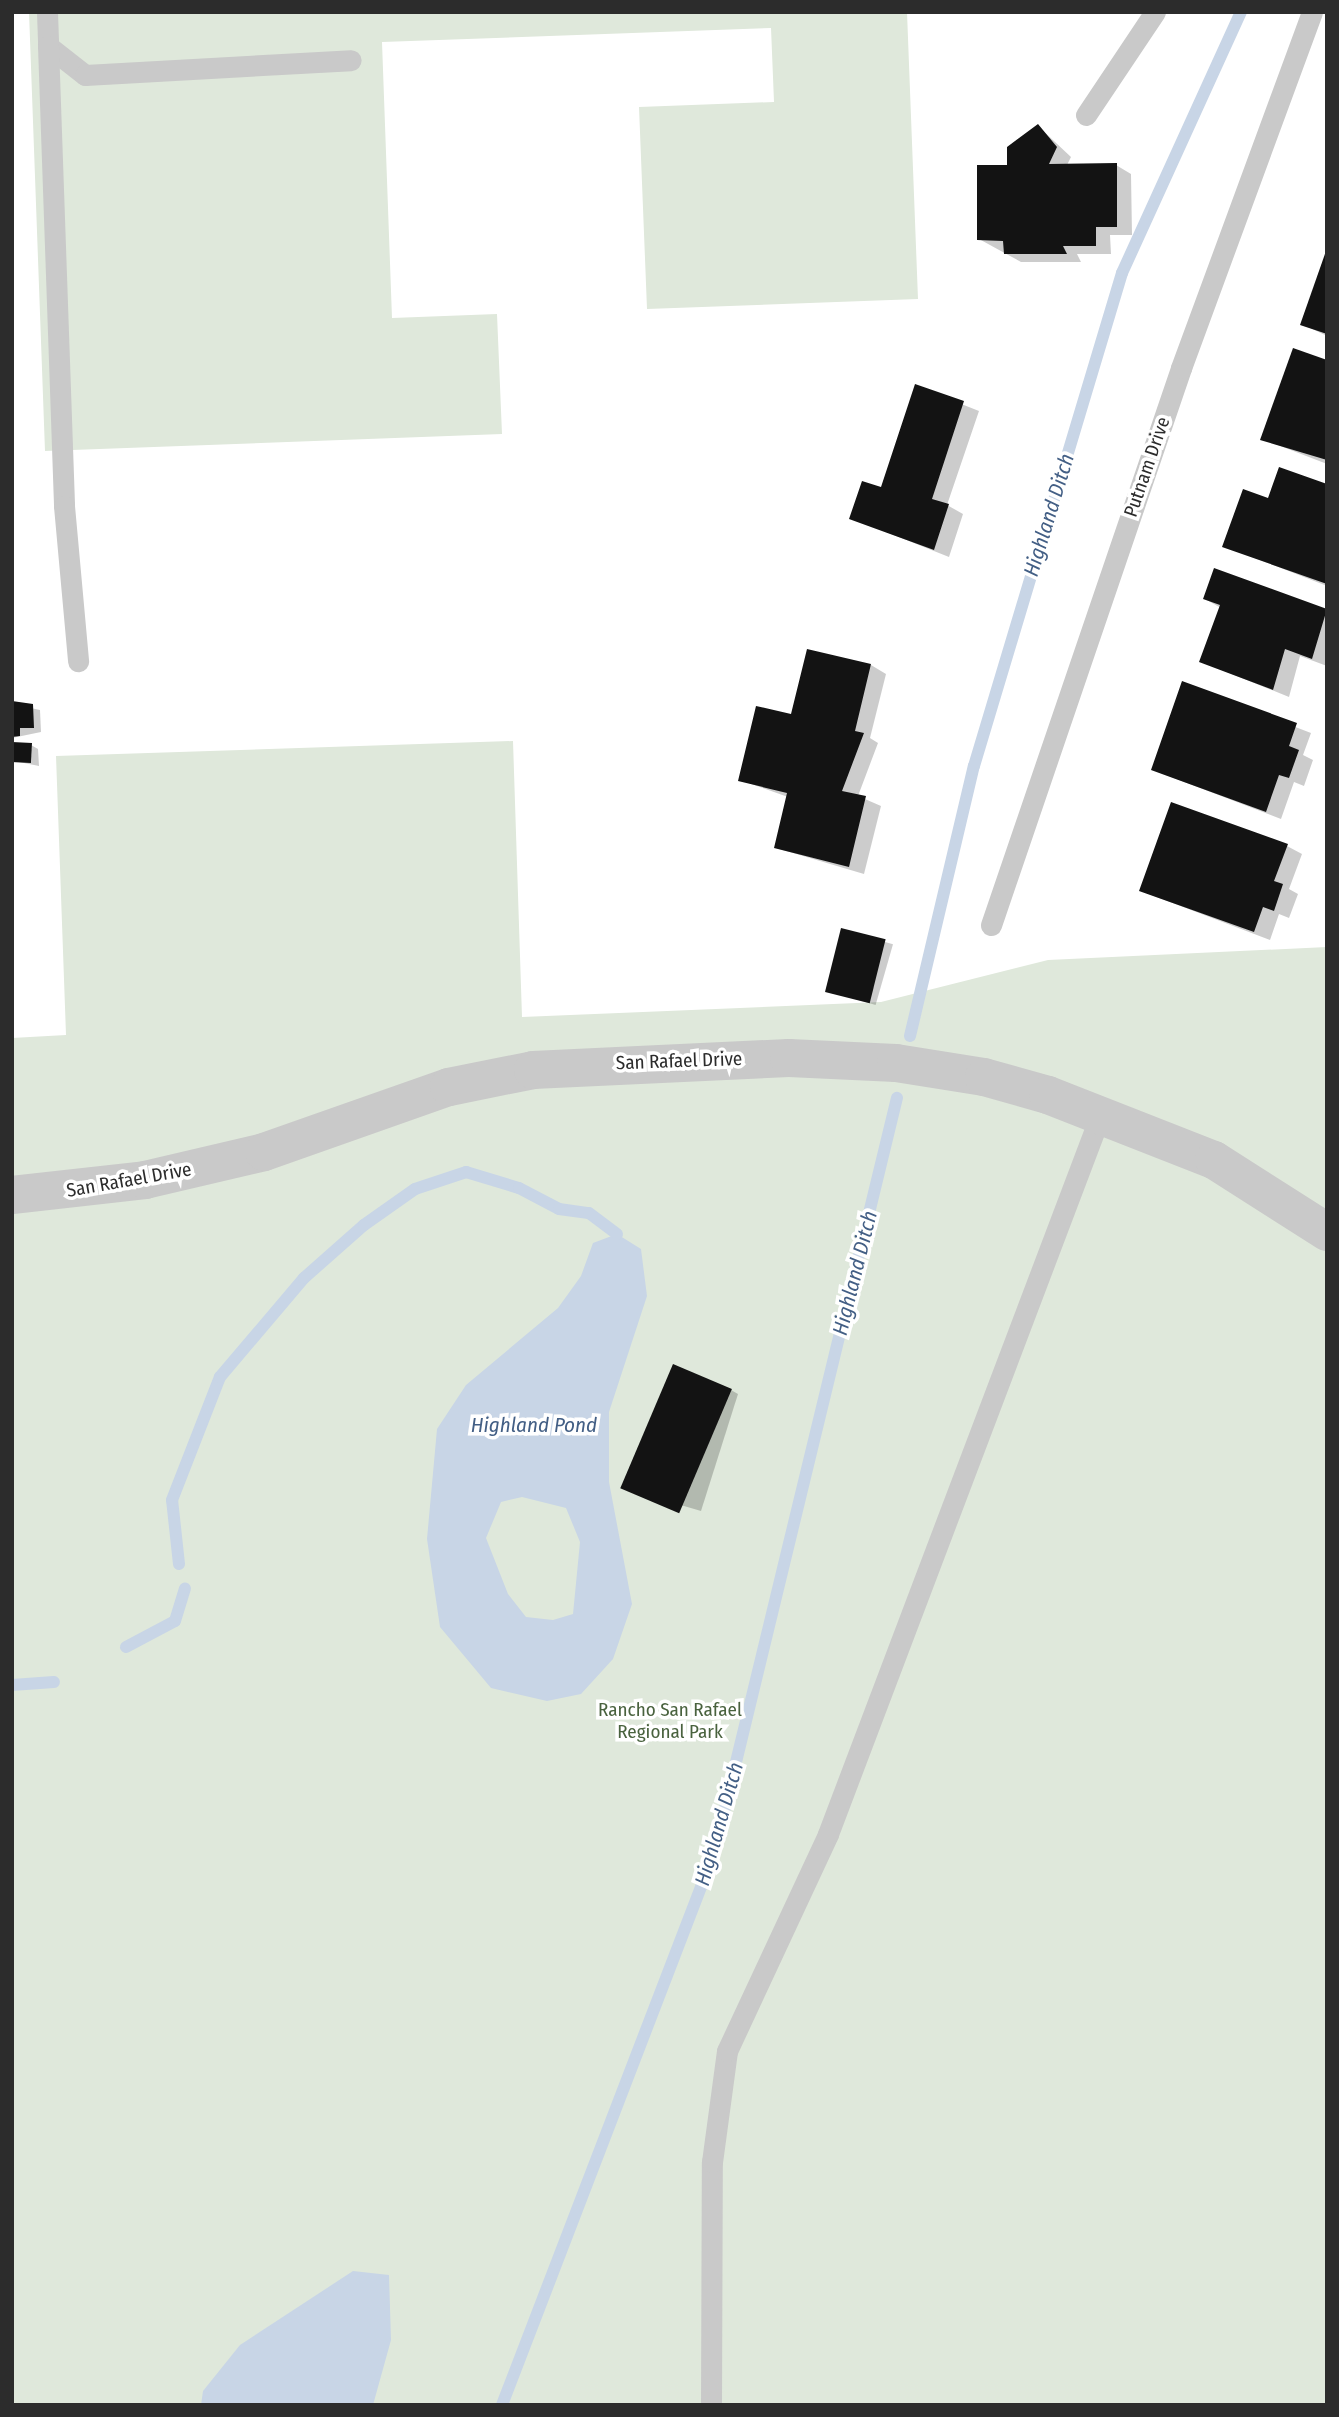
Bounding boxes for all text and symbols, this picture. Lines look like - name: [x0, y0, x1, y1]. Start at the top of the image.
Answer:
- street label: Putnam Drive: [1119, 414, 1175, 520]
- water label: Highland Ditch: [1018, 450, 1080, 580]
- street label: San Rafael Drive: [615, 1047, 743, 1075]
- street label: San Rafael Drive: [65, 1158, 193, 1202]
- water label: Highland Ditch: [827, 1208, 883, 1338]
- water label: Highland Pond: [471, 1412, 597, 1438]
- park label: Rancho San Rafael Regional Park: [598, 1699, 742, 1743]
- water label: Highland Ditch: [689, 1759, 749, 1889]

